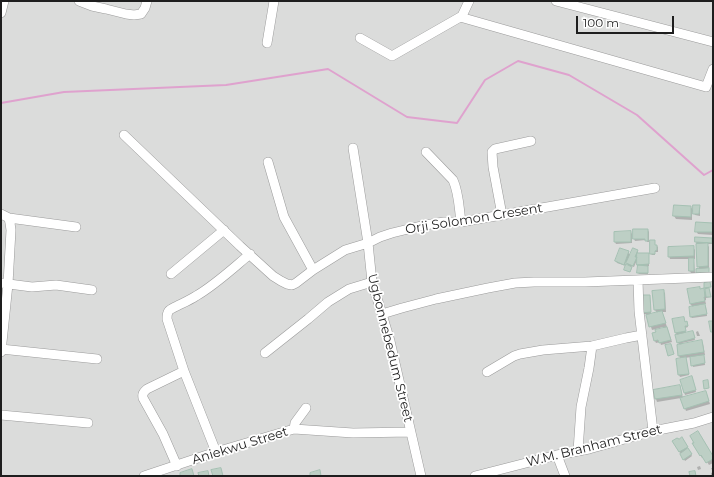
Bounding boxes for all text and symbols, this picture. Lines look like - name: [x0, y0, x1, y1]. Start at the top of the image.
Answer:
- scale bar: [578, 8, 676, 34]
- text: 100 m: [583, 15, 619, 30]
- street label: Orji Solomon Cresent: [404, 200, 544, 238]
- street label: Ugbonnebedum Street: [364, 272, 416, 424]
- street label: W.M. Branham Street: [525, 422, 663, 470]
- street label: Aniekwu Street: [190, 424, 290, 468]

